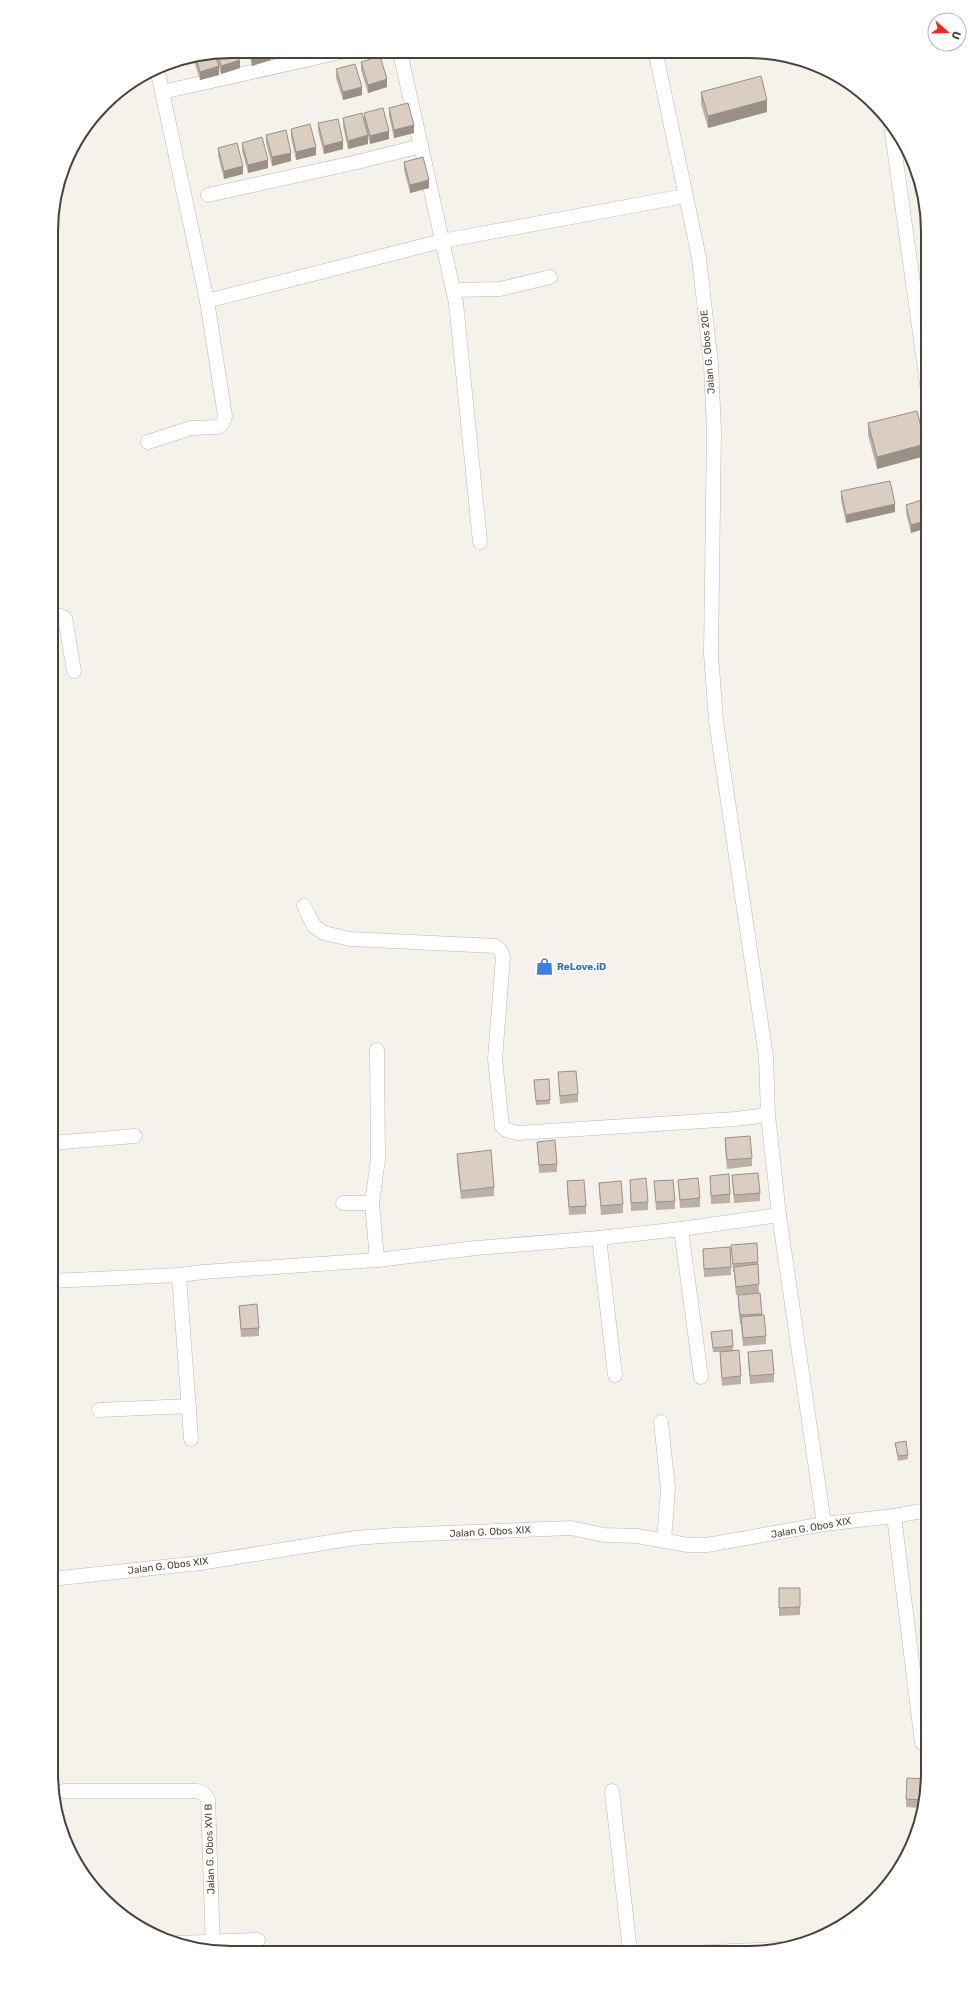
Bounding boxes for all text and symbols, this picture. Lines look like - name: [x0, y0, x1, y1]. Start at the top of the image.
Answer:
- north arrow: [927, 12, 967, 52]
- text: U: [948, 29, 963, 41]
- street label: Jalan G. Obos 20E: [698, 310, 718, 394]
- shop icon: ReLove.iD: [534, 957, 554, 977]
- place label: ReLove.iD: [557, 961, 606, 973]
- street label: Jalan G. Obos XIX: [770, 1515, 853, 1541]
- street label: Jalan G. Obos XIX: [449, 1524, 532, 1540]
- street label: Jalan G. Obos XIX: [127, 1555, 210, 1577]
- street label: Jalan G. Obos XVI B: [202, 1803, 218, 1895]

